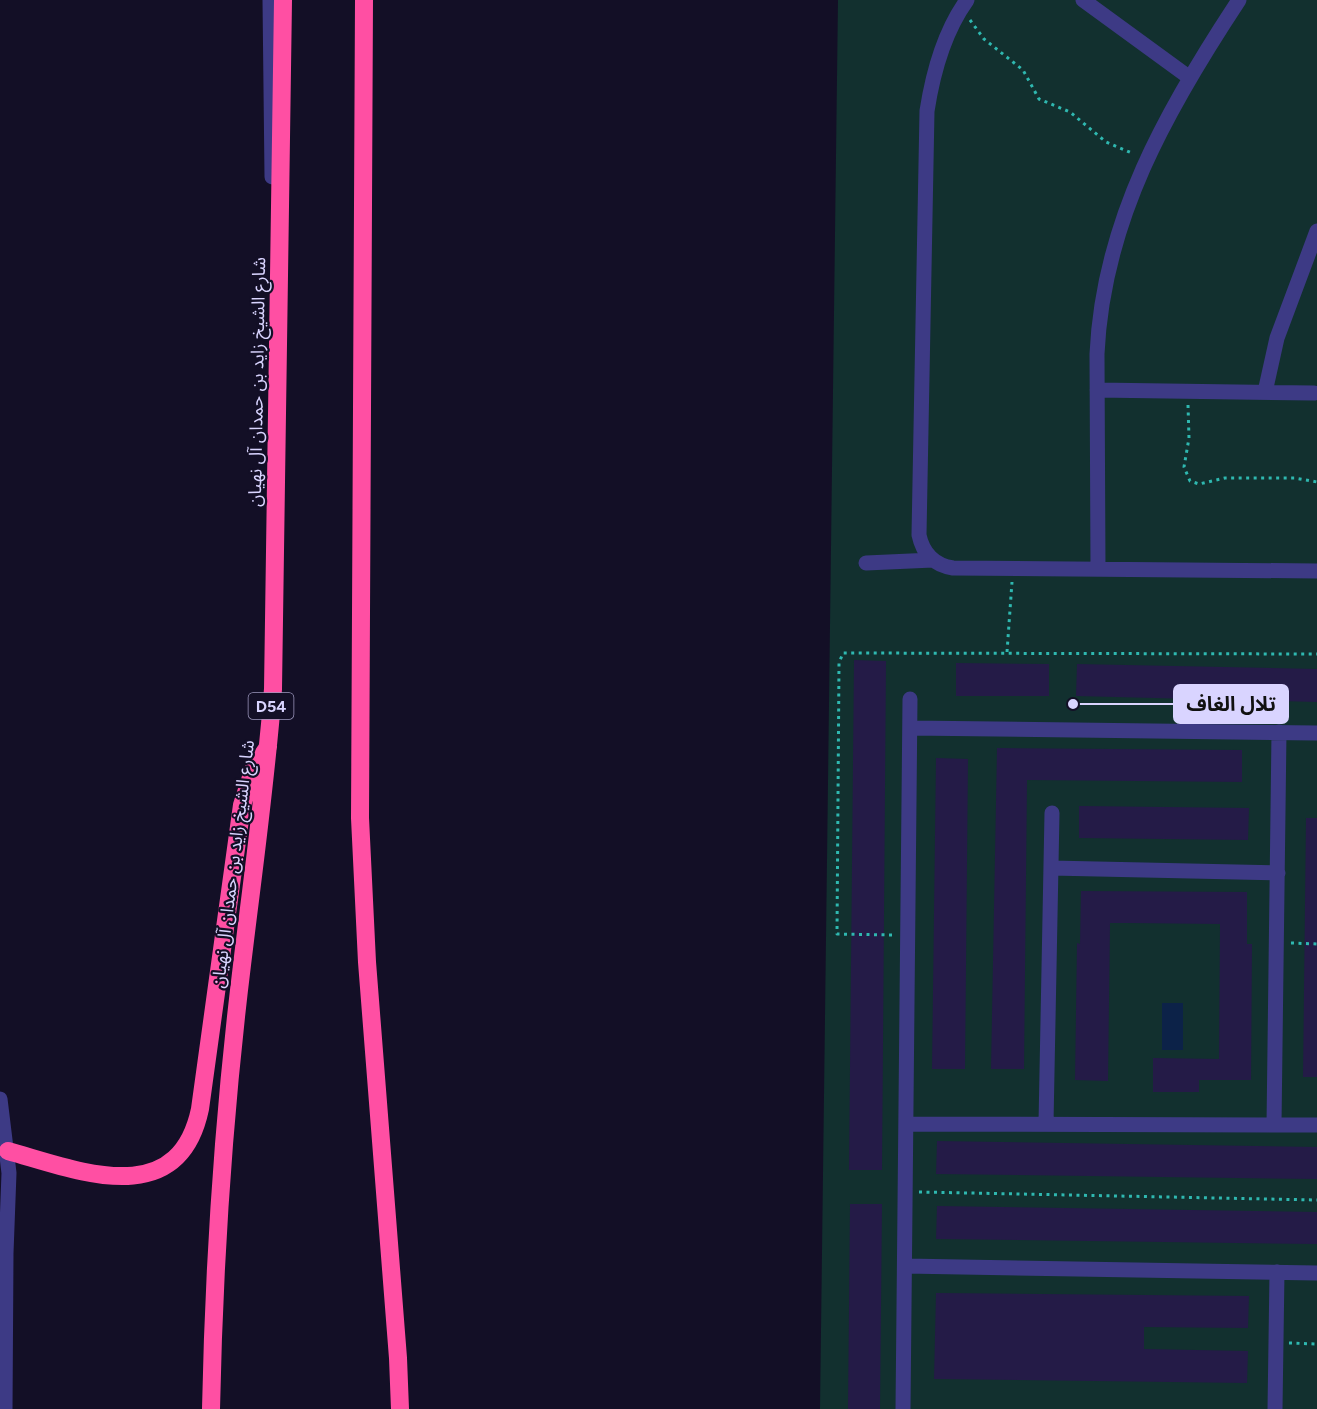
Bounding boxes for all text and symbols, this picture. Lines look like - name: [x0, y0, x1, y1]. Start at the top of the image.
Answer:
- street label: شارع الشيخ زايد بن حمدان آل نهيان: [244, 257, 273, 507]
- callout: تلال الغاف: [1174, 685, 1288, 723]
- text: تلال الغاف: [1186, 692, 1276, 716]
- road number: D54: [248, 693, 294, 719]
- street label: شارع الشيخ زايد بن حمدان آل نهيان: [207, 739, 262, 990]

